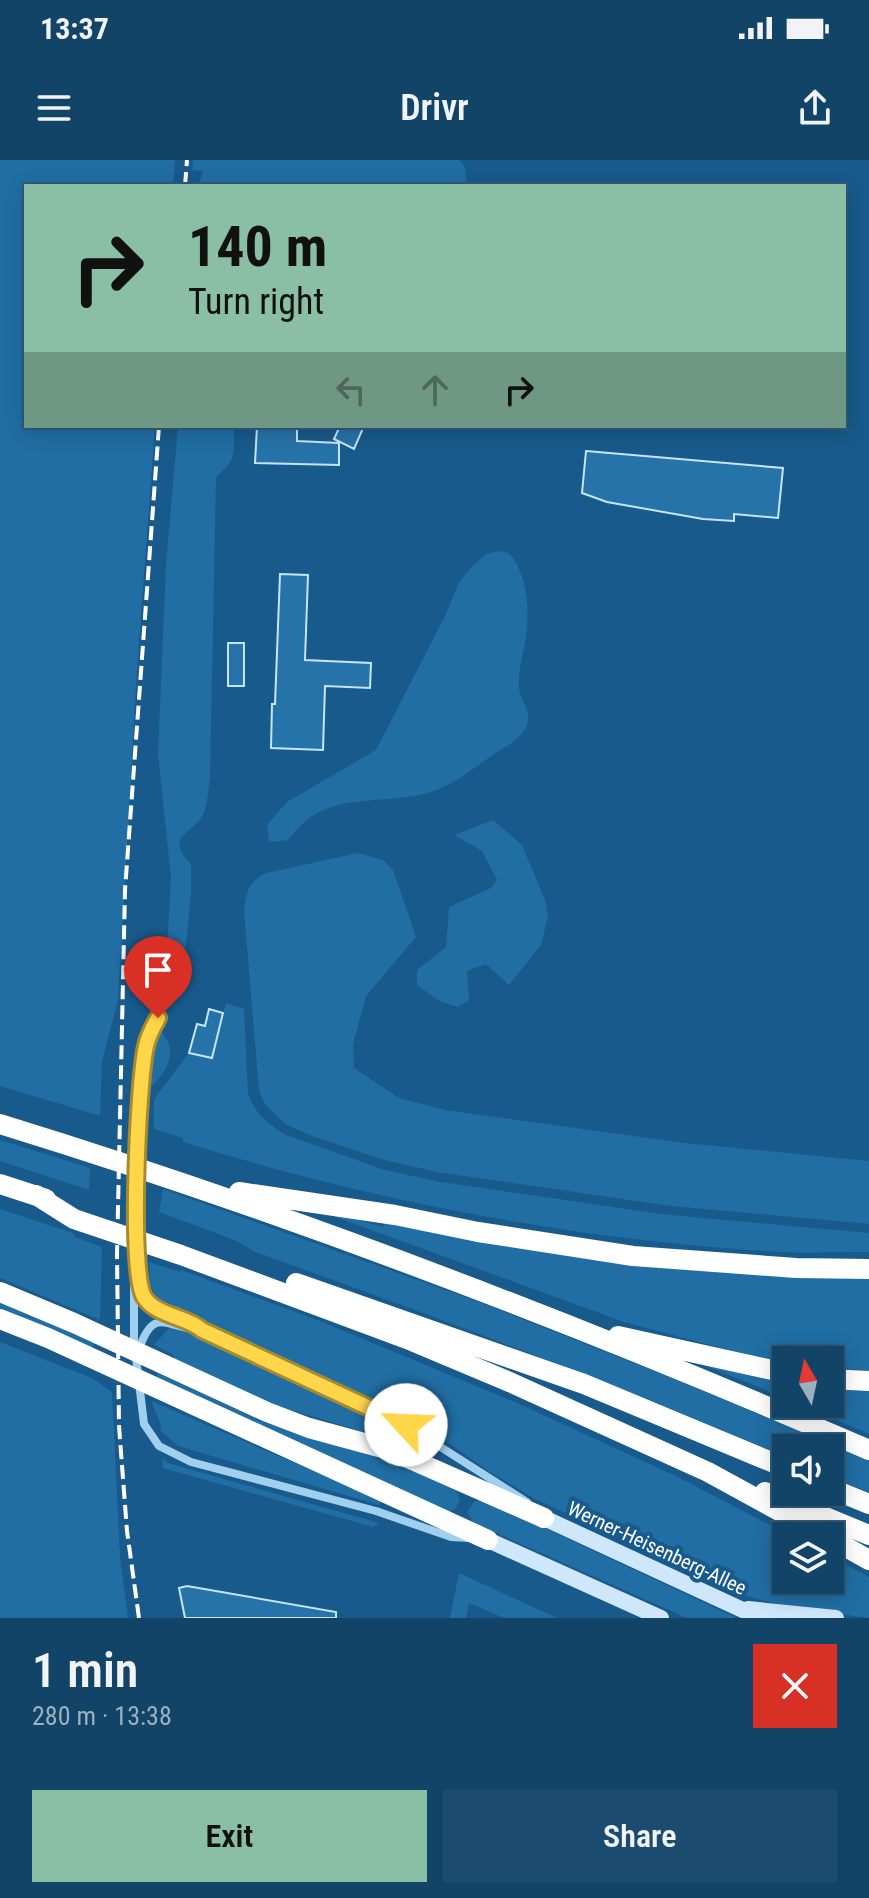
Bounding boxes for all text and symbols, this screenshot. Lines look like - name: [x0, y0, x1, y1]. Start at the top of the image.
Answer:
- text: 13:37: [40, 11, 109, 46]
- icon: menu: [32, 86, 76, 130]
- icon: share: [793, 86, 837, 130]
- text: Drivr: [400, 87, 469, 129]
- text: 140 m: [188, 214, 327, 280]
- icon: right: [56, 216, 160, 320]
- text: Turn right: [188, 281, 324, 323]
- icon: left: [329, 368, 373, 412]
- icon: ahead: [413, 368, 457, 412]
- icon: right: [497, 368, 541, 412]
- pin: [124, 936, 192, 1018]
- icon: arrive: [136, 948, 180, 992]
- north arrow: [772, 1346, 844, 1418]
- map controls: [772, 1346, 844, 1594]
- position arrow: [364, 1383, 448, 1467]
- button: sound: [772, 1434, 844, 1506]
- street label: Werner-Heisenberg-Allee: [564, 1496, 750, 1600]
- button: layers: [772, 1522, 844, 1594]
- text: 1 min: [32, 1642, 138, 1699]
- button: close: [753, 1644, 837, 1728]
- text: 280 m · 13:38: [32, 1701, 172, 1731]
- button: Exit: [32, 1790, 427, 1882]
- button: Share: [443, 1790, 837, 1882]

